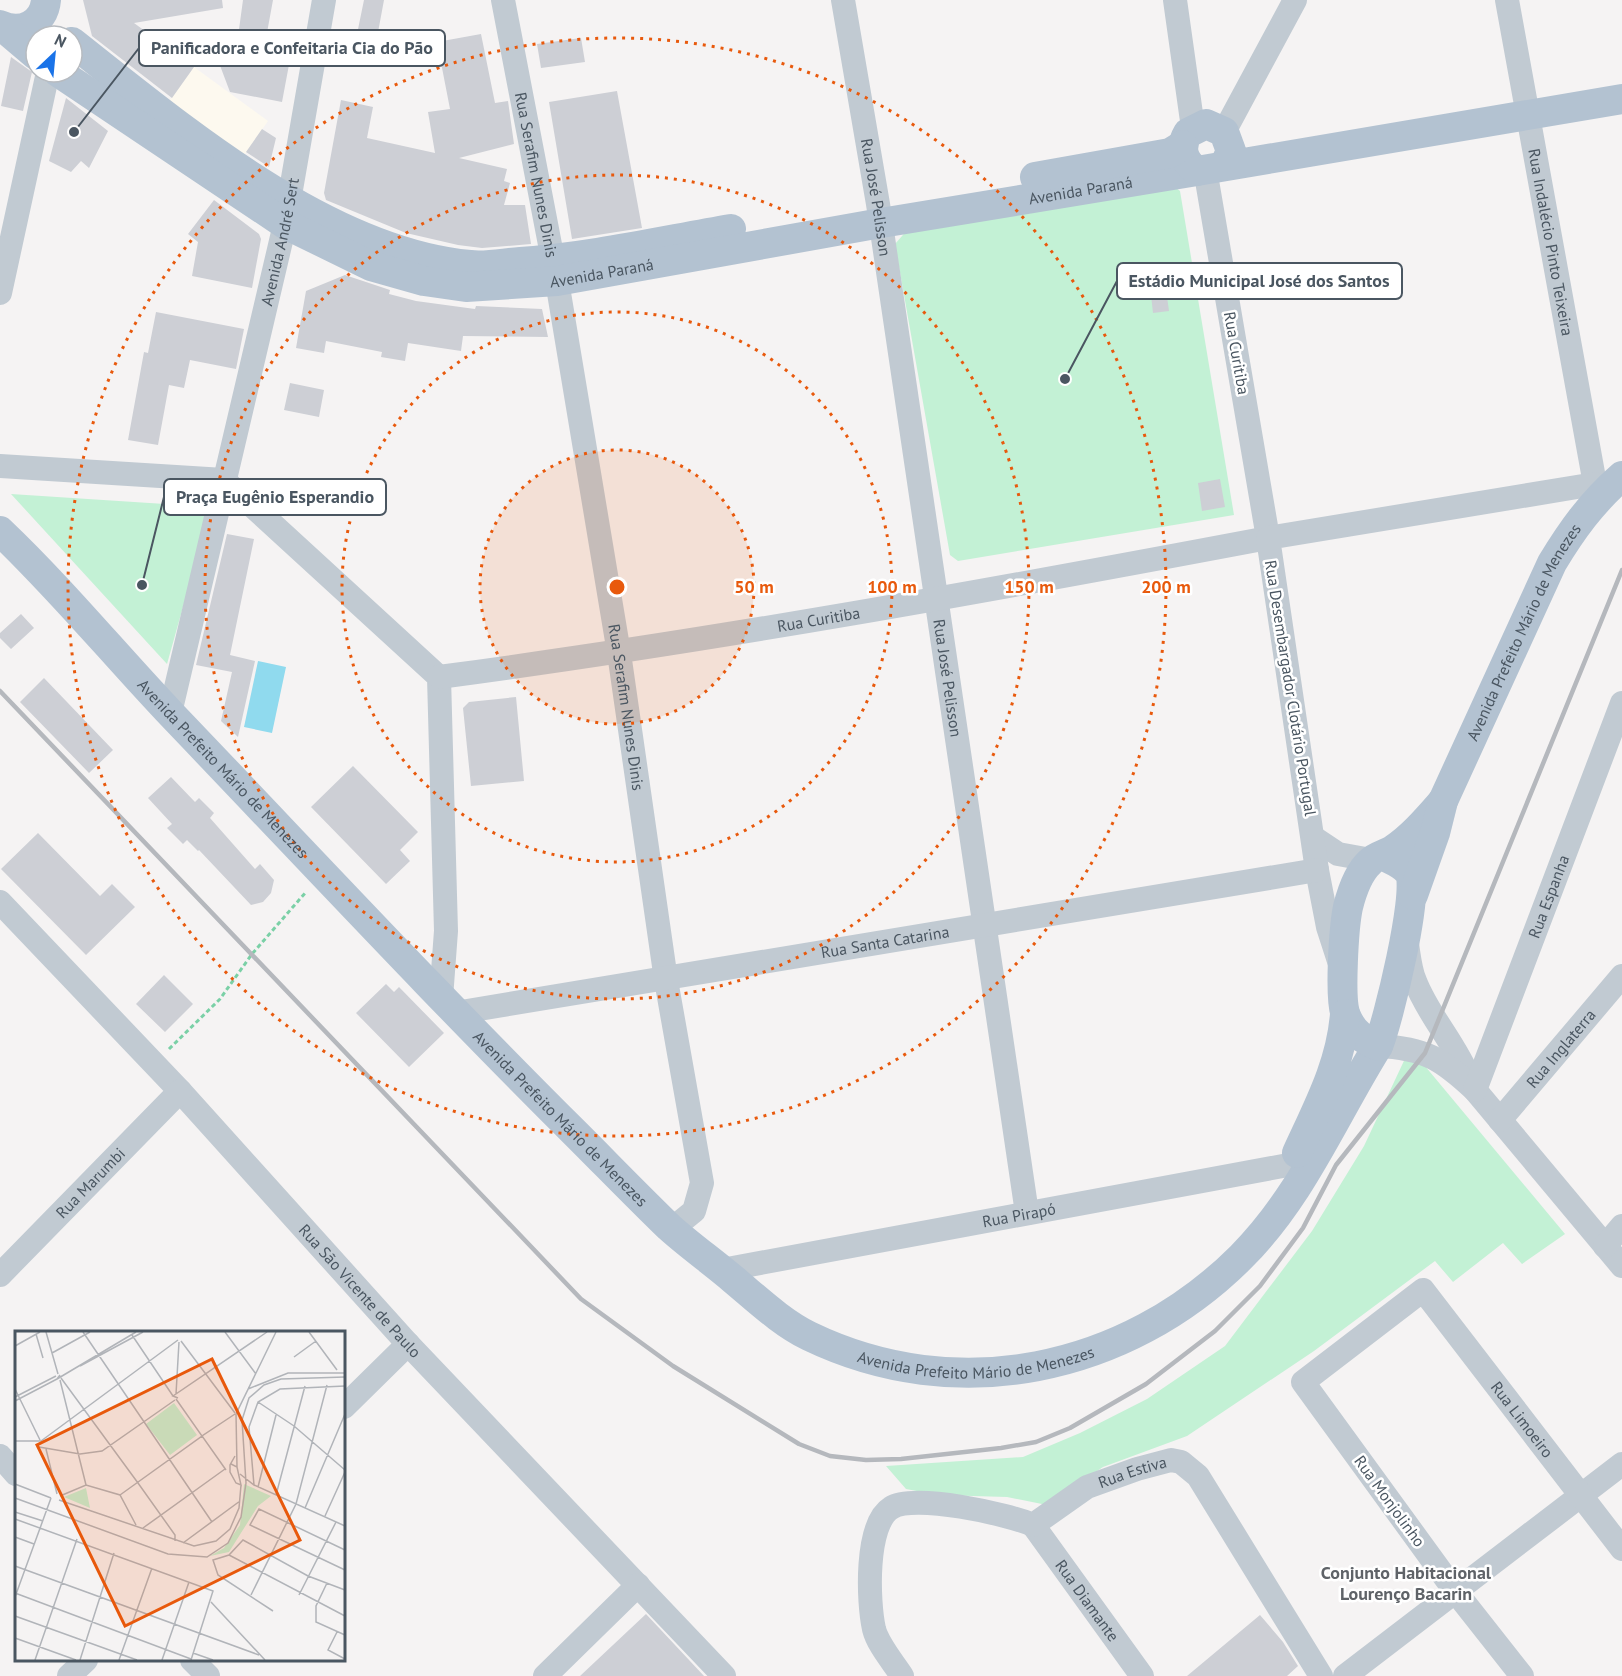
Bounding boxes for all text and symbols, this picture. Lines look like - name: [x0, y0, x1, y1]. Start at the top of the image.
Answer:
- north arrow: [24, 24, 84, 84]
- text: N: [51, 29, 70, 52]
- callout: Panificadora e Confeitaria Cia do Pão: [139, 30, 445, 66]
- text: Panificadora e Confeitaria Cia do Pão: [151, 36, 433, 59]
- street label: Rua Serafim Nunes Dinis: [511, 90, 562, 259]
- street label: Rua José Pelisson: [857, 137, 896, 257]
- street label: Rua Indalécio Pinto Teixeira: [1524, 147, 1578, 337]
- street label: Avenida Paraná: [1027, 172, 1134, 209]
- street label: Avenida André Sert: [256, 176, 303, 308]
- street label: Avenida Paraná: [549, 254, 655, 291]
- callout: Estádio Municipal José dos Santos: [1117, 263, 1402, 299]
- text: Estádio Municipal José dos Santos: [1128, 269, 1390, 292]
- street label: Rua Curitiba: [1220, 310, 1254, 396]
- callout: Praça Eugênio Esperandio: [164, 479, 386, 515]
- text: Praça Eugênio Esperandio: [176, 485, 374, 508]
- street label: Avenida Prefeito Mário de Menezes: [1462, 519, 1585, 744]
- street label: Rua Desembargador Clotário Portugal: [1261, 559, 1321, 818]
- text: 50 m: [734, 575, 774, 598]
- text: 100 m: [867, 575, 917, 598]
- text: 150 m: [1004, 575, 1054, 598]
- text: 200 m: [1141, 575, 1191, 598]
- centre of rings: [607, 577, 627, 597]
- street label: Rua Curitiba: [776, 602, 862, 636]
- street label: Rua José Pelisson: [929, 618, 967, 738]
- street label: Rua Serafim Nunes Dinis: [604, 622, 649, 792]
- street label: Avenida Prefeito Mário de Menezes: [134, 675, 313, 862]
- street label: Rua Espanha: [1524, 852, 1573, 941]
- street label: Rua Santa Catarina: [820, 921, 951, 962]
- street label: Rua Inglaterra: [1522, 1005, 1600, 1092]
- street label: Avenida Prefeito Mário de Menezes: [469, 1026, 652, 1211]
- street label: Rua Marumbi: [51, 1143, 129, 1222]
- street label: Rua Pirapó: [981, 1198, 1057, 1232]
- street label: Rua São Vicente de Paulo: [295, 1220, 426, 1362]
- inset map: [15, 1331, 345, 1661]
- street label: Avenida Prefeito Mário de Menezes: [855, 1341, 1097, 1383]
- street label: Rua Limoeiro: [1487, 1377, 1558, 1461]
- street label: Rua Monjolinho: [1350, 1451, 1430, 1551]
- street label: Rua Estiva: [1095, 1452, 1169, 1492]
- street label: Rua Diamante: [1051, 1556, 1124, 1645]
- district label: Conjunto Habitacional Lourenço Bacarin: [1321, 1561, 1492, 1605]

